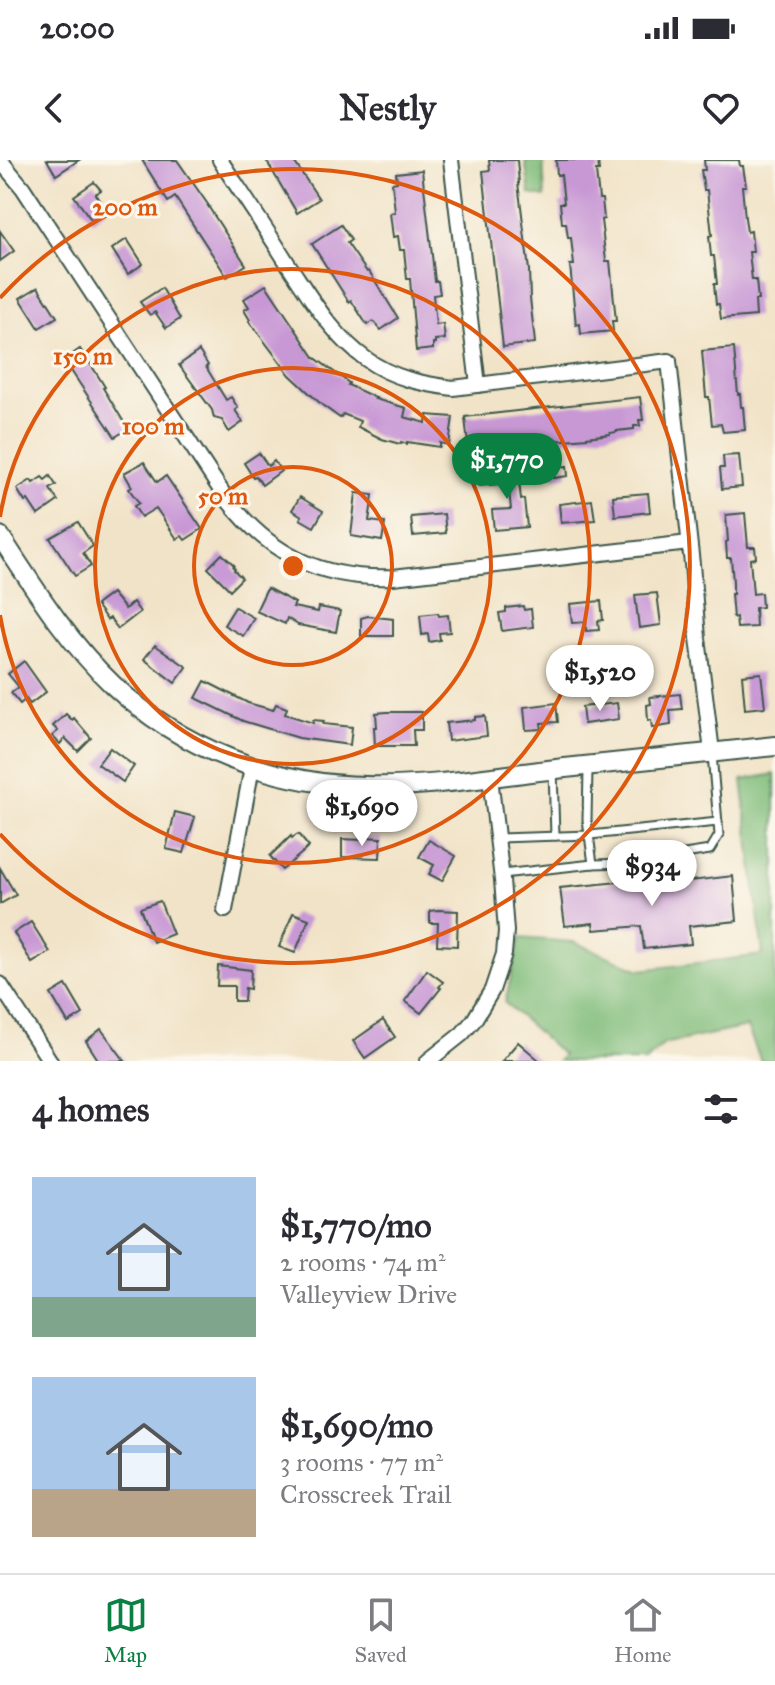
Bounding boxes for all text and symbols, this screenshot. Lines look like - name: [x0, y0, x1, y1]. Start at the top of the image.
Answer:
- text: 20:00: [40, 10, 115, 46]
- icon: back: [32, 86, 76, 130]
- text: Nestly: [339, 86, 436, 130]
- icon: heart: [699, 86, 743, 130]
- text: 200 m: [92, 192, 158, 222]
- text: 150 m: [53, 341, 114, 371]
- text: 100 m: [122, 411, 185, 441]
- pin: $1,770: [442, 433, 572, 501]
- text: $1,770: [470, 443, 544, 475]
- text: 50 m: [198, 481, 249, 511]
- centre of rings: [279, 552, 307, 580]
- pin: $1,520: [535, 645, 665, 713]
- text: $1,520: [564, 655, 636, 687]
- pin: $1,690: [297, 780, 427, 848]
- text: $1,690: [324, 790, 400, 822]
- pin: $934: [605, 840, 699, 908]
- text: $934: [625, 850, 679, 882]
- icon: filters: [699, 1087, 743, 1131]
- text: 4 homes: [32, 1089, 149, 1130]
- text: $1,770/mo: [280, 1205, 432, 1246]
- icon: home: [96, 1209, 192, 1305]
- text: 2 rooms · 74 m²: [280, 1246, 446, 1278]
- text: Valleyview Drive: [280, 1278, 457, 1310]
- text: $1,690/mo: [280, 1405, 433, 1446]
- icon: home: [96, 1409, 192, 1505]
- text: 3 rooms · 77 m²: [280, 1446, 443, 1478]
- text: Crosscreek Trail: [280, 1478, 452, 1510]
- tab: Map: [104, 1593, 148, 1668]
- tab: Saved: [355, 1593, 407, 1668]
- tab: Home: [614, 1593, 671, 1668]

